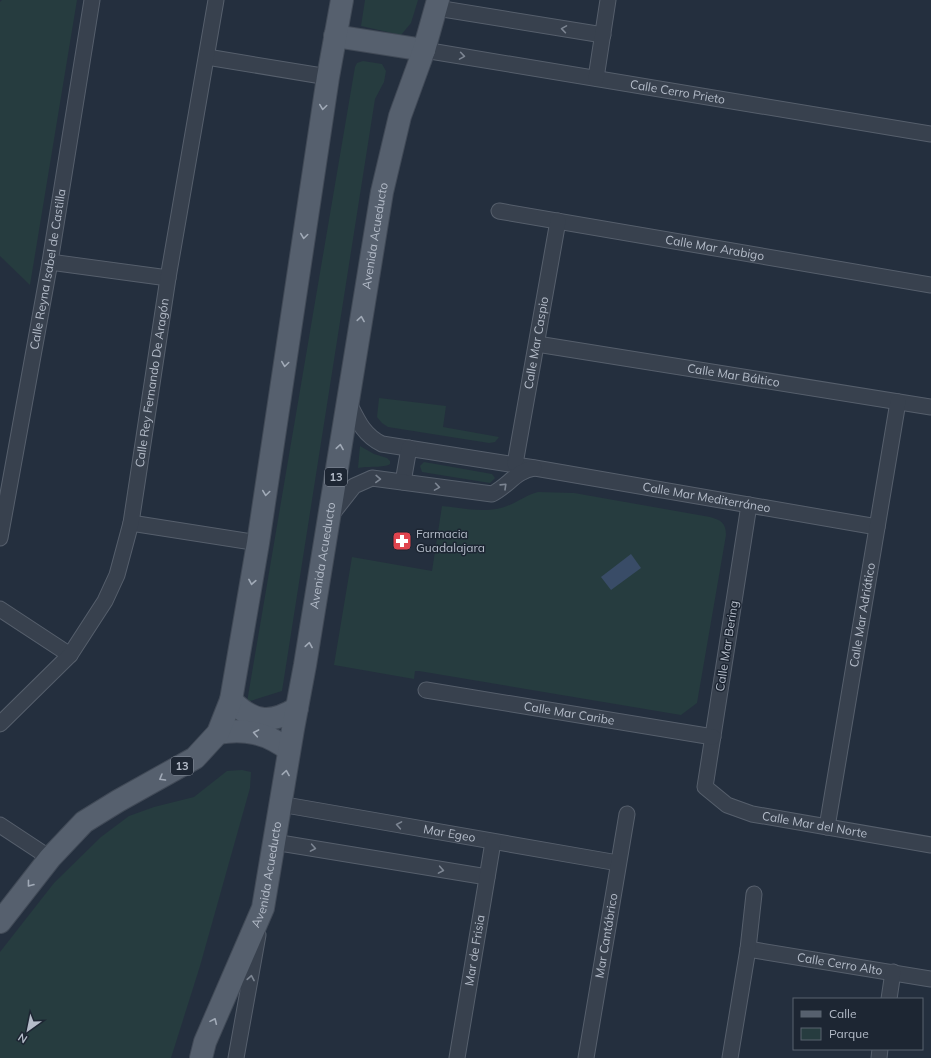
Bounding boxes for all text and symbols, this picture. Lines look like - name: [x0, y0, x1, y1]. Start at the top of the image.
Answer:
- one-way arrow: [561, 25, 567, 33]
- one-way arrow: [459, 51, 465, 60]
- street label: Calle Cerro Prieto: [629, 76, 726, 107]
- one-way arrow: [319, 104, 328, 110]
- street label: Avenida Acueducto: [358, 181, 391, 290]
- street label: Calle Reyna Isabel de Castilla: [26, 188, 69, 351]
- street label: Calle Mar Arabigo: [664, 232, 766, 263]
- one-way arrow: [300, 233, 309, 239]
- street label: Calle Mar Caspio: [520, 295, 552, 390]
- street label: Calle Rey Fernando De Aragón: [132, 297, 172, 468]
- one-way arrow: [357, 316, 365, 322]
- street label: Calle Mar Báltico: [686, 360, 781, 390]
- one-way arrow: [281, 361, 290, 368]
- one-way arrow: [336, 444, 344, 450]
- road number: 13: [325, 468, 347, 486]
- one-way arrow: [375, 474, 381, 483]
- street label: Calle Mar Mediterráneo: [642, 479, 772, 516]
- one-way arrow: [433, 482, 440, 491]
- one-way arrow: [499, 483, 507, 491]
- one-way arrow: [262, 490, 271, 496]
- street label: Avenida Acueducto: [306, 501, 338, 610]
- place label: Farmacia Guadalajara: [416, 526, 485, 555]
- pharmacy icon: Farmacia Guadalajara: [391, 530, 413, 552]
- street label: Calle Mar Adriático: [846, 561, 878, 668]
- one-way arrow: [248, 579, 256, 585]
- street label: Calle Mar Bering: [712, 599, 741, 692]
- one-way arrow: [304, 642, 312, 648]
- street label: Calle Mar Caribe: [523, 698, 616, 728]
- one-way arrow: [252, 729, 259, 738]
- road number: 13: [171, 757, 193, 775]
- one-way arrow: [281, 770, 289, 776]
- one-way arrow: [159, 773, 166, 780]
- street label: Calle Mar del Norte: [761, 808, 869, 841]
- street label: Avenida Acueducto: [247, 820, 284, 930]
- one-way arrow: [396, 821, 402, 830]
- street label: Mar Egeo: [422, 821, 477, 845]
- one-way arrow: [310, 843, 316, 852]
- one-way arrow: [438, 865, 444, 873]
- one-way arrow: [27, 879, 34, 886]
- street label: Mar Cantábrico: [592, 892, 621, 979]
- street label: Mar de Frisia: [461, 914, 488, 987]
- street label: Calle Cerro Alto: [796, 949, 884, 978]
- one-way arrow: [246, 975, 254, 981]
- legend: [793, 998, 923, 1050]
- text: Calle: [829, 1006, 856, 1021]
- north arrow: [8, 1010, 48, 1050]
- one-way arrow: [209, 1018, 217, 1026]
- text: Parque: [829, 1026, 869, 1041]
- text: N: [15, 1030, 30, 1047]

